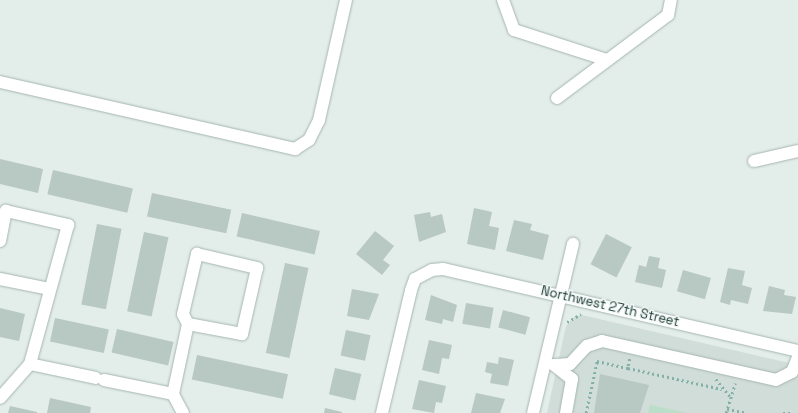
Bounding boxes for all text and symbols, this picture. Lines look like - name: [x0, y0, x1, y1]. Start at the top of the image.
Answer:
- street label: Northwest 27th Street: [539, 283, 681, 331]

